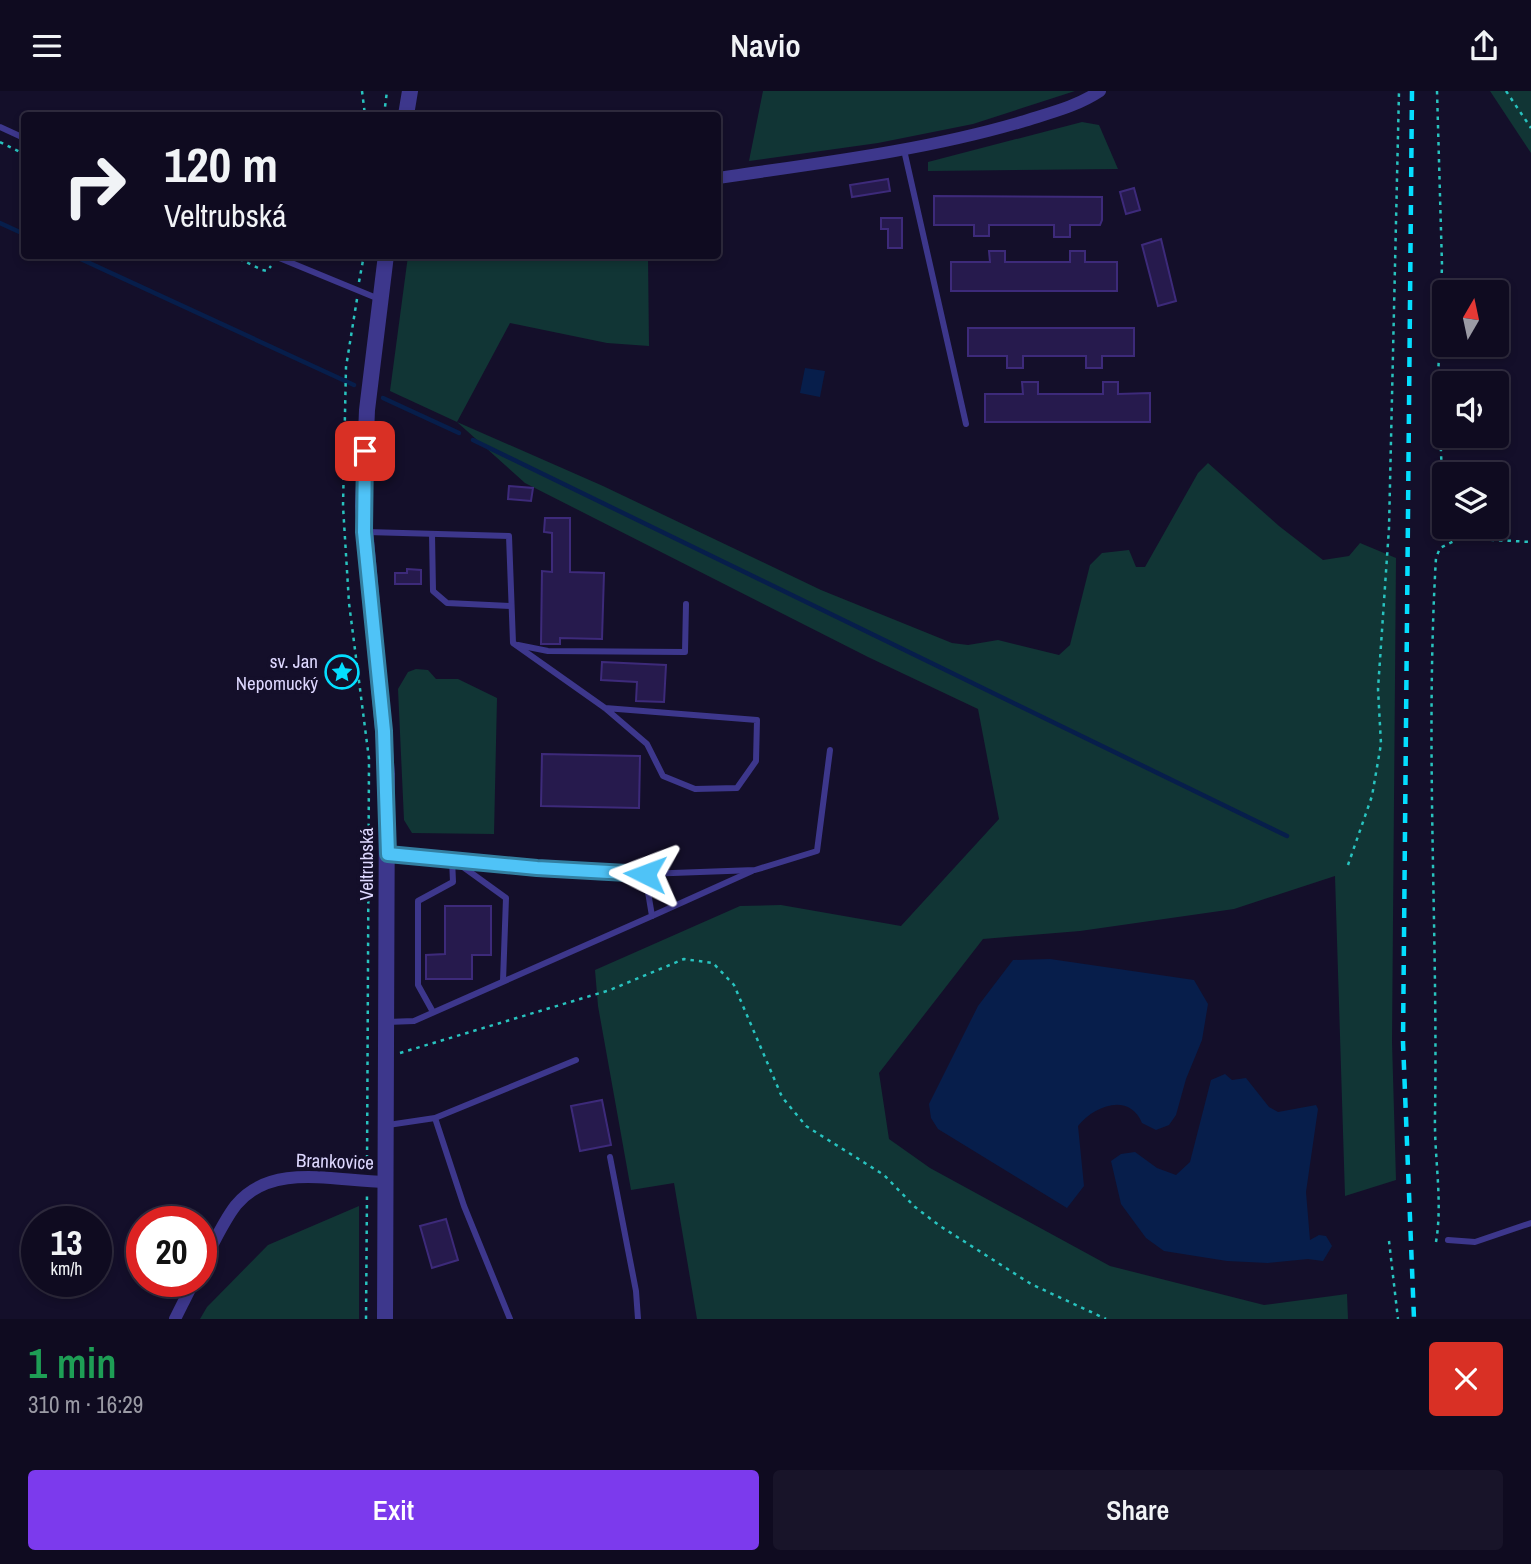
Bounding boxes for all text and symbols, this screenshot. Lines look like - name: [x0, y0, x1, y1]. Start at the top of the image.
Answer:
- text: Navio: [730, 24, 801, 67]
- icon: menu: [28, 27, 66, 65]
- icon: share: [1465, 27, 1503, 65]
- text: 120 m: [164, 131, 278, 197]
- icon: right: [49, 140, 140, 231]
- text: Veltrubská: [164, 194, 287, 237]
- north arrow: [1432, 280, 1508, 357]
- map controls: [1432, 280, 1509, 539]
- button: sound: [1432, 371, 1509, 448]
- pin: [335, 421, 395, 481]
- icon: arrive: [346, 432, 384, 470]
- button: layers: [1432, 462, 1509, 539]
- place label: sv. Jan Nepomucký: [236, 648, 318, 696]
- place icon: sv. Jan Nepomucký: [323, 653, 361, 691]
- street label: Veltrubská: [353, 827, 379, 900]
- position arrow: [608, 837, 682, 911]
- street label: Brankovice: [296, 1147, 374, 1175]
- speed limit sign: 20: [126, 1206, 217, 1297]
- text: 13: [51, 1219, 82, 1266]
- text: km/h: [51, 1256, 83, 1281]
- text: 1 min: [28, 1335, 117, 1391]
- button: close: [1429, 1342, 1503, 1416]
- text: 310 m · 16:29: [28, 1389, 143, 1420]
- button: Exit: [28, 1470, 759, 1550]
- button: Share: [773, 1470, 1503, 1550]

